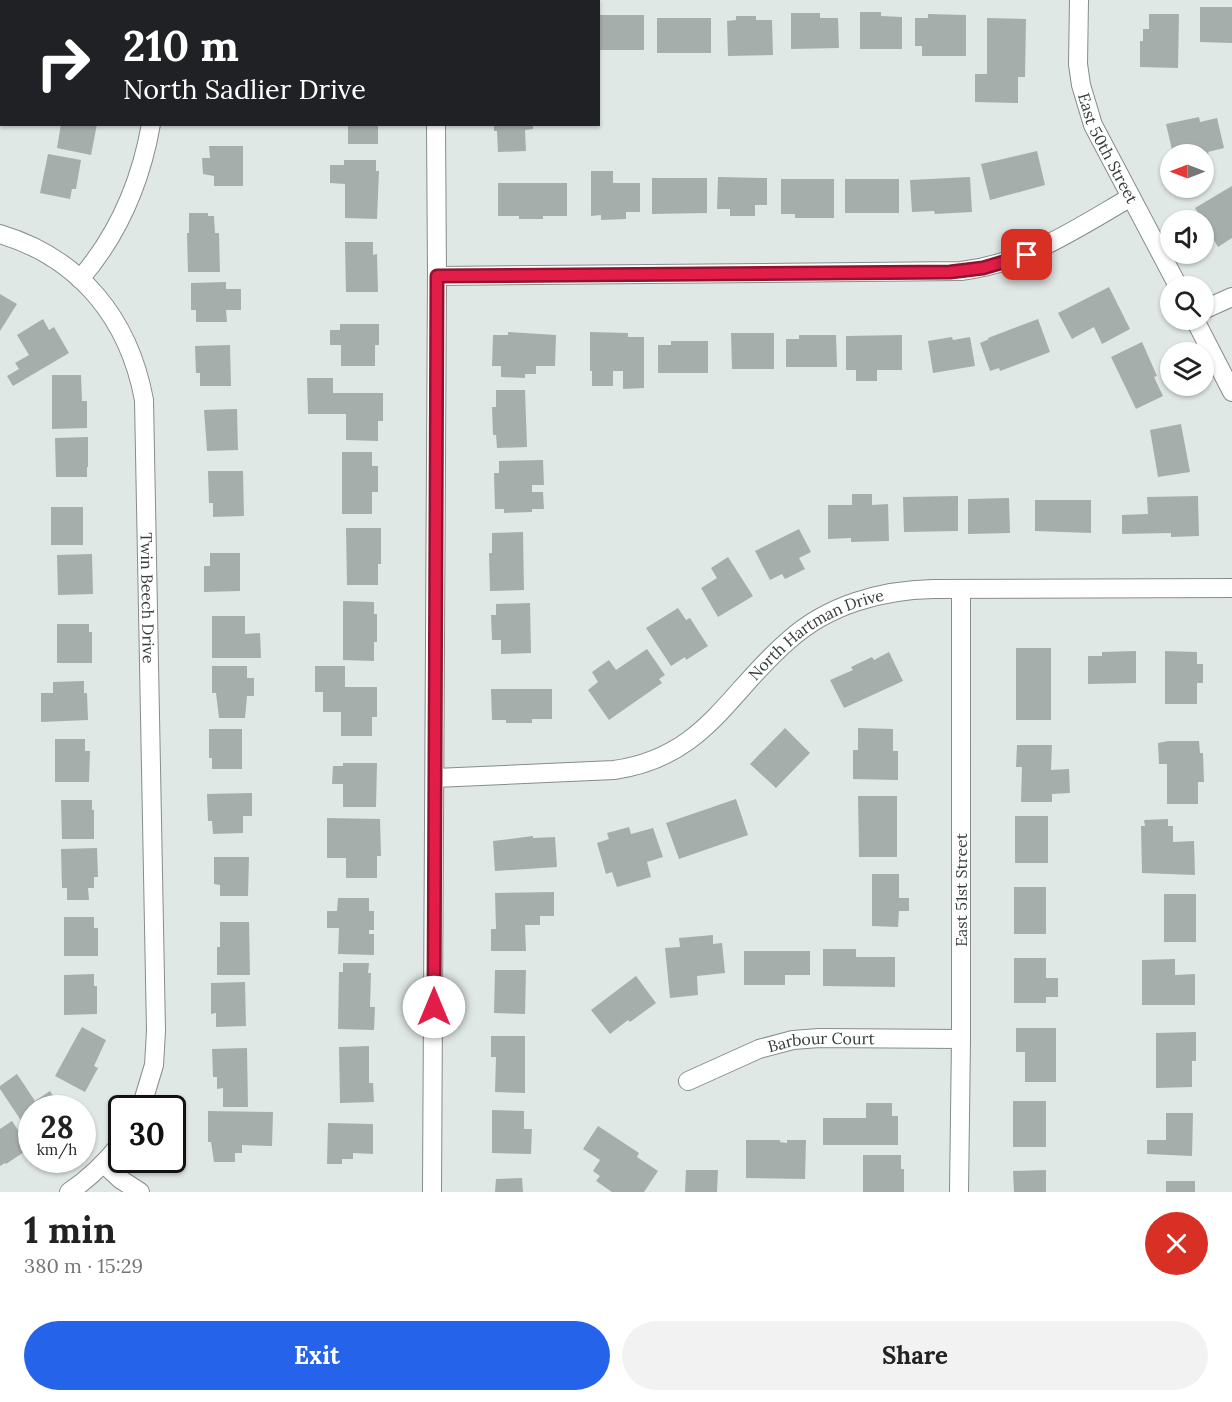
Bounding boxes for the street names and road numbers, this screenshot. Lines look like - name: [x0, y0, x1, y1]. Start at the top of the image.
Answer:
- street label: East 50th Street: [1074, 90, 1143, 207]
- street label: Twin Beech Drive: [137, 532, 159, 664]
- street label: North Hartman Drive: [744, 585, 886, 684]
- street label: East 51st Street: [951, 832, 971, 947]
- street label: Barbour Court: [765, 1028, 876, 1056]

